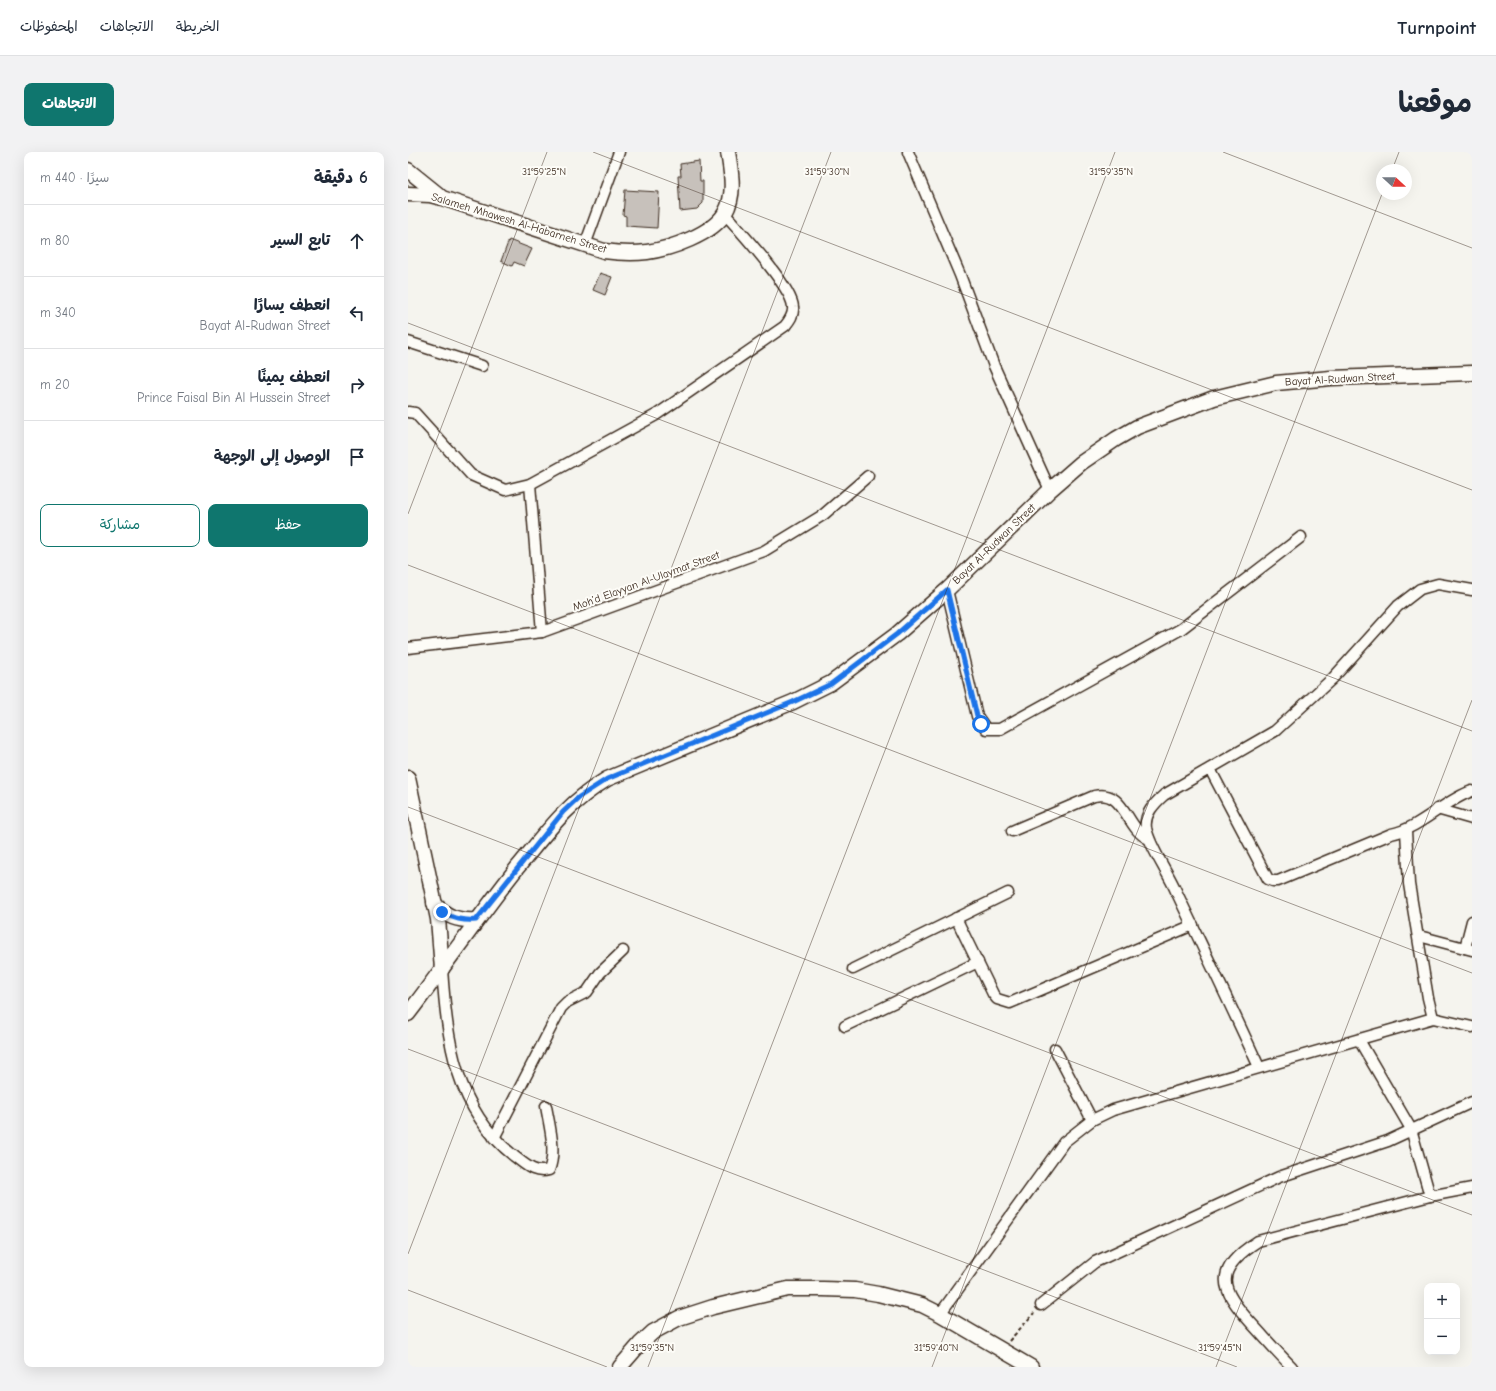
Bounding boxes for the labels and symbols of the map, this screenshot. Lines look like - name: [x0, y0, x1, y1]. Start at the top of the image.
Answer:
- north arrow: [1376, 164, 1412, 200]
- text: 31°59'25"N: [522, 166, 566, 178]
- text: 31°59'30"N: [805, 166, 849, 178]
- text: 31°59'35"N: [1089, 166, 1133, 178]
- street label: Salameh Mhawesh Al-Habarneh Street: [430, 190, 609, 256]
- street label: Bayat Al-Rudwan Street: [1285, 370, 1396, 388]
- street label: Bayat Al-Rudwan Street: [950, 500, 1039, 587]
- street label: Moh’d Elayyan Al-Ulaymat Street: [571, 548, 722, 614]
- route start: [972, 715, 990, 733]
- route end: [433, 903, 451, 921]
- text: 31°59'35"N: [630, 1342, 674, 1354]
- text: 31°59'40"N: [914, 1342, 958, 1354]
- text: 31°59'45"N: [1198, 1342, 1242, 1354]

